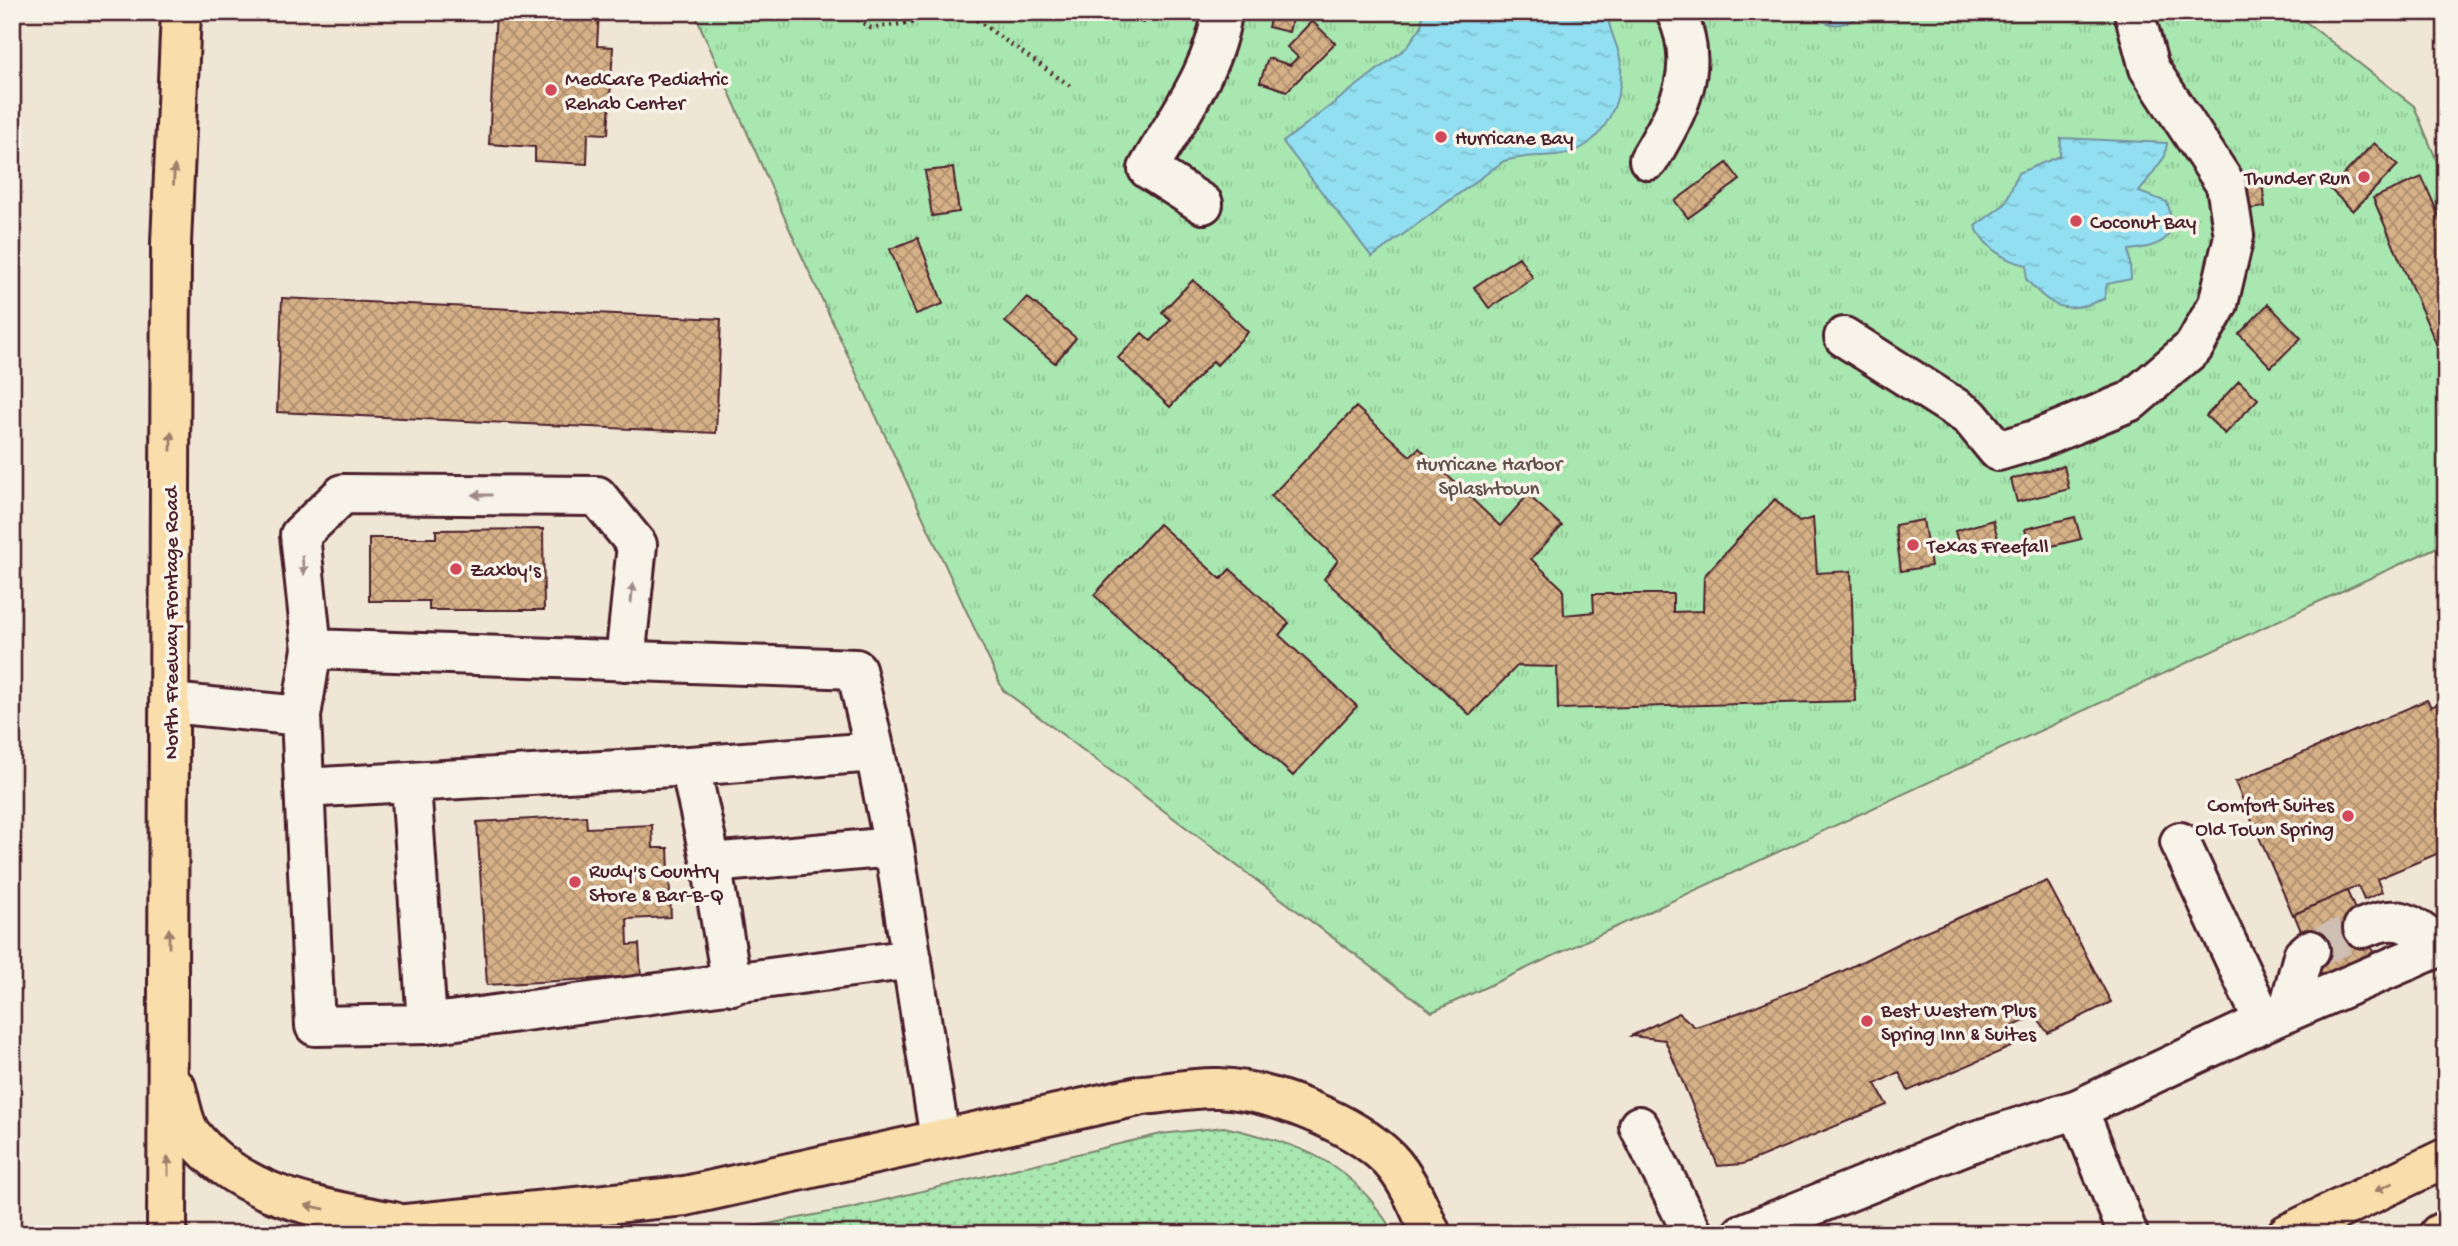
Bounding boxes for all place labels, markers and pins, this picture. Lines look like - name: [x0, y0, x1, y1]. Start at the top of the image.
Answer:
- place label: MedCare Pediatric Rehab Center: [565, 69, 729, 118]
- marker: MedCare Pediatric Rehab Center: [543, 82, 559, 98]
- place label: Hurricane Bay: [1455, 128, 1574, 153]
- marker: Hurricane Bay: [1433, 129, 1449, 145]
- place label: Thunder Run: [2243, 168, 2350, 193]
- marker: Thunder Run: [2356, 169, 2372, 185]
- place label: Coconut Bay: [2090, 212, 2196, 237]
- marker: Coconut Bay: [2068, 213, 2084, 229]
- place label: Texas Freefall: [1926, 536, 2049, 561]
- marker: Texas Freefall: [1905, 537, 1921, 553]
- place label: Zaxby's: [470, 560, 542, 585]
- marker: Zaxby's: [448, 561, 464, 577]
- place label: Comfort Suites Old Town Spring: [2195, 795, 2335, 844]
- marker: Comfort Suites Old Town Spring: [2340, 808, 2356, 824]
- place label: Rudy's Country Store & Bar-B-Q: [589, 861, 724, 910]
- marker: Rudy's Country Store & Bar-B-Q: [567, 874, 583, 890]
- place label: Best Western Plus Spring Inn & Suites: [1880, 1000, 2037, 1049]
- marker: Best Western Plus Spring Inn & Suites: [1859, 1013, 1875, 1029]

